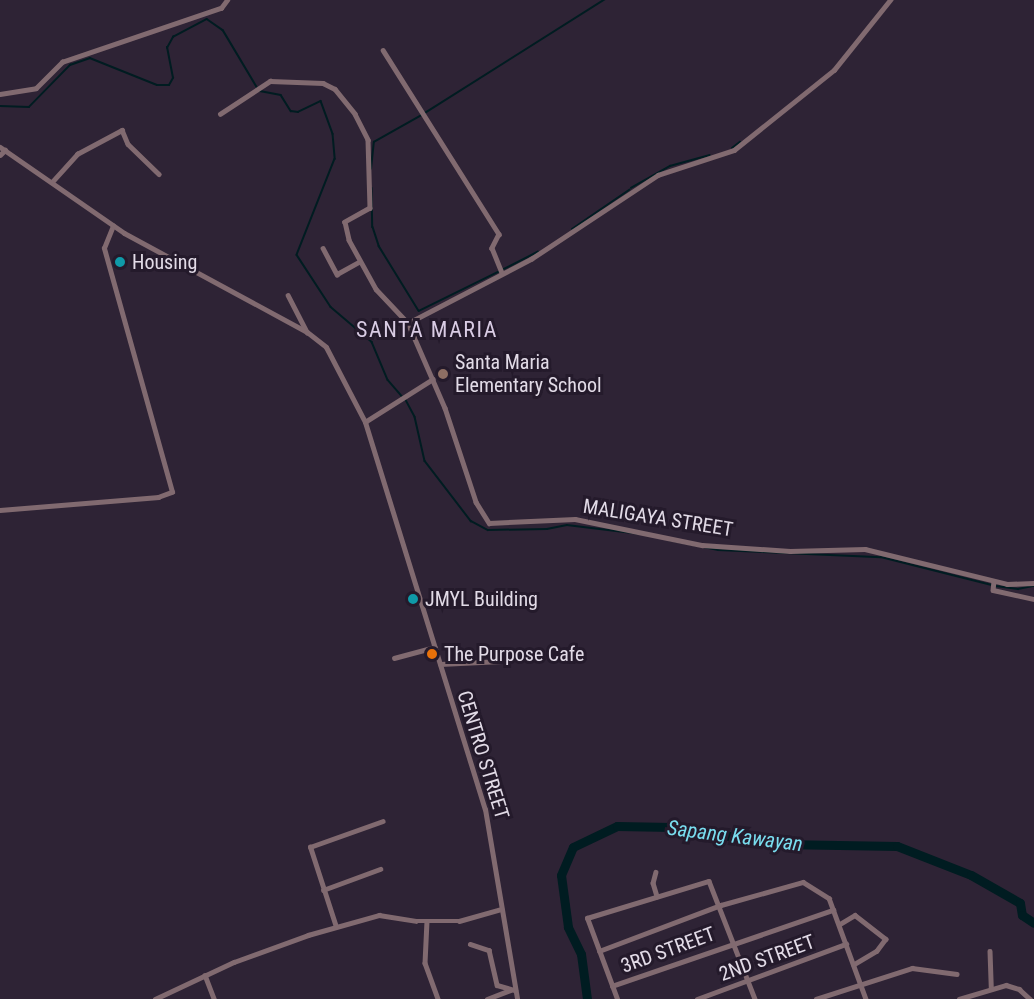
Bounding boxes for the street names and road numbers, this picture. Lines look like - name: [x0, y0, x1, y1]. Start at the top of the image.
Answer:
- street label: MALIGAYA STREET: [581, 494, 735, 542]
- street label: CENTRO STREET: [452, 688, 514, 822]
- street label: 3RD STREET: [618, 922, 718, 978]
- street label: 2ND STREET: [716, 930, 818, 986]

